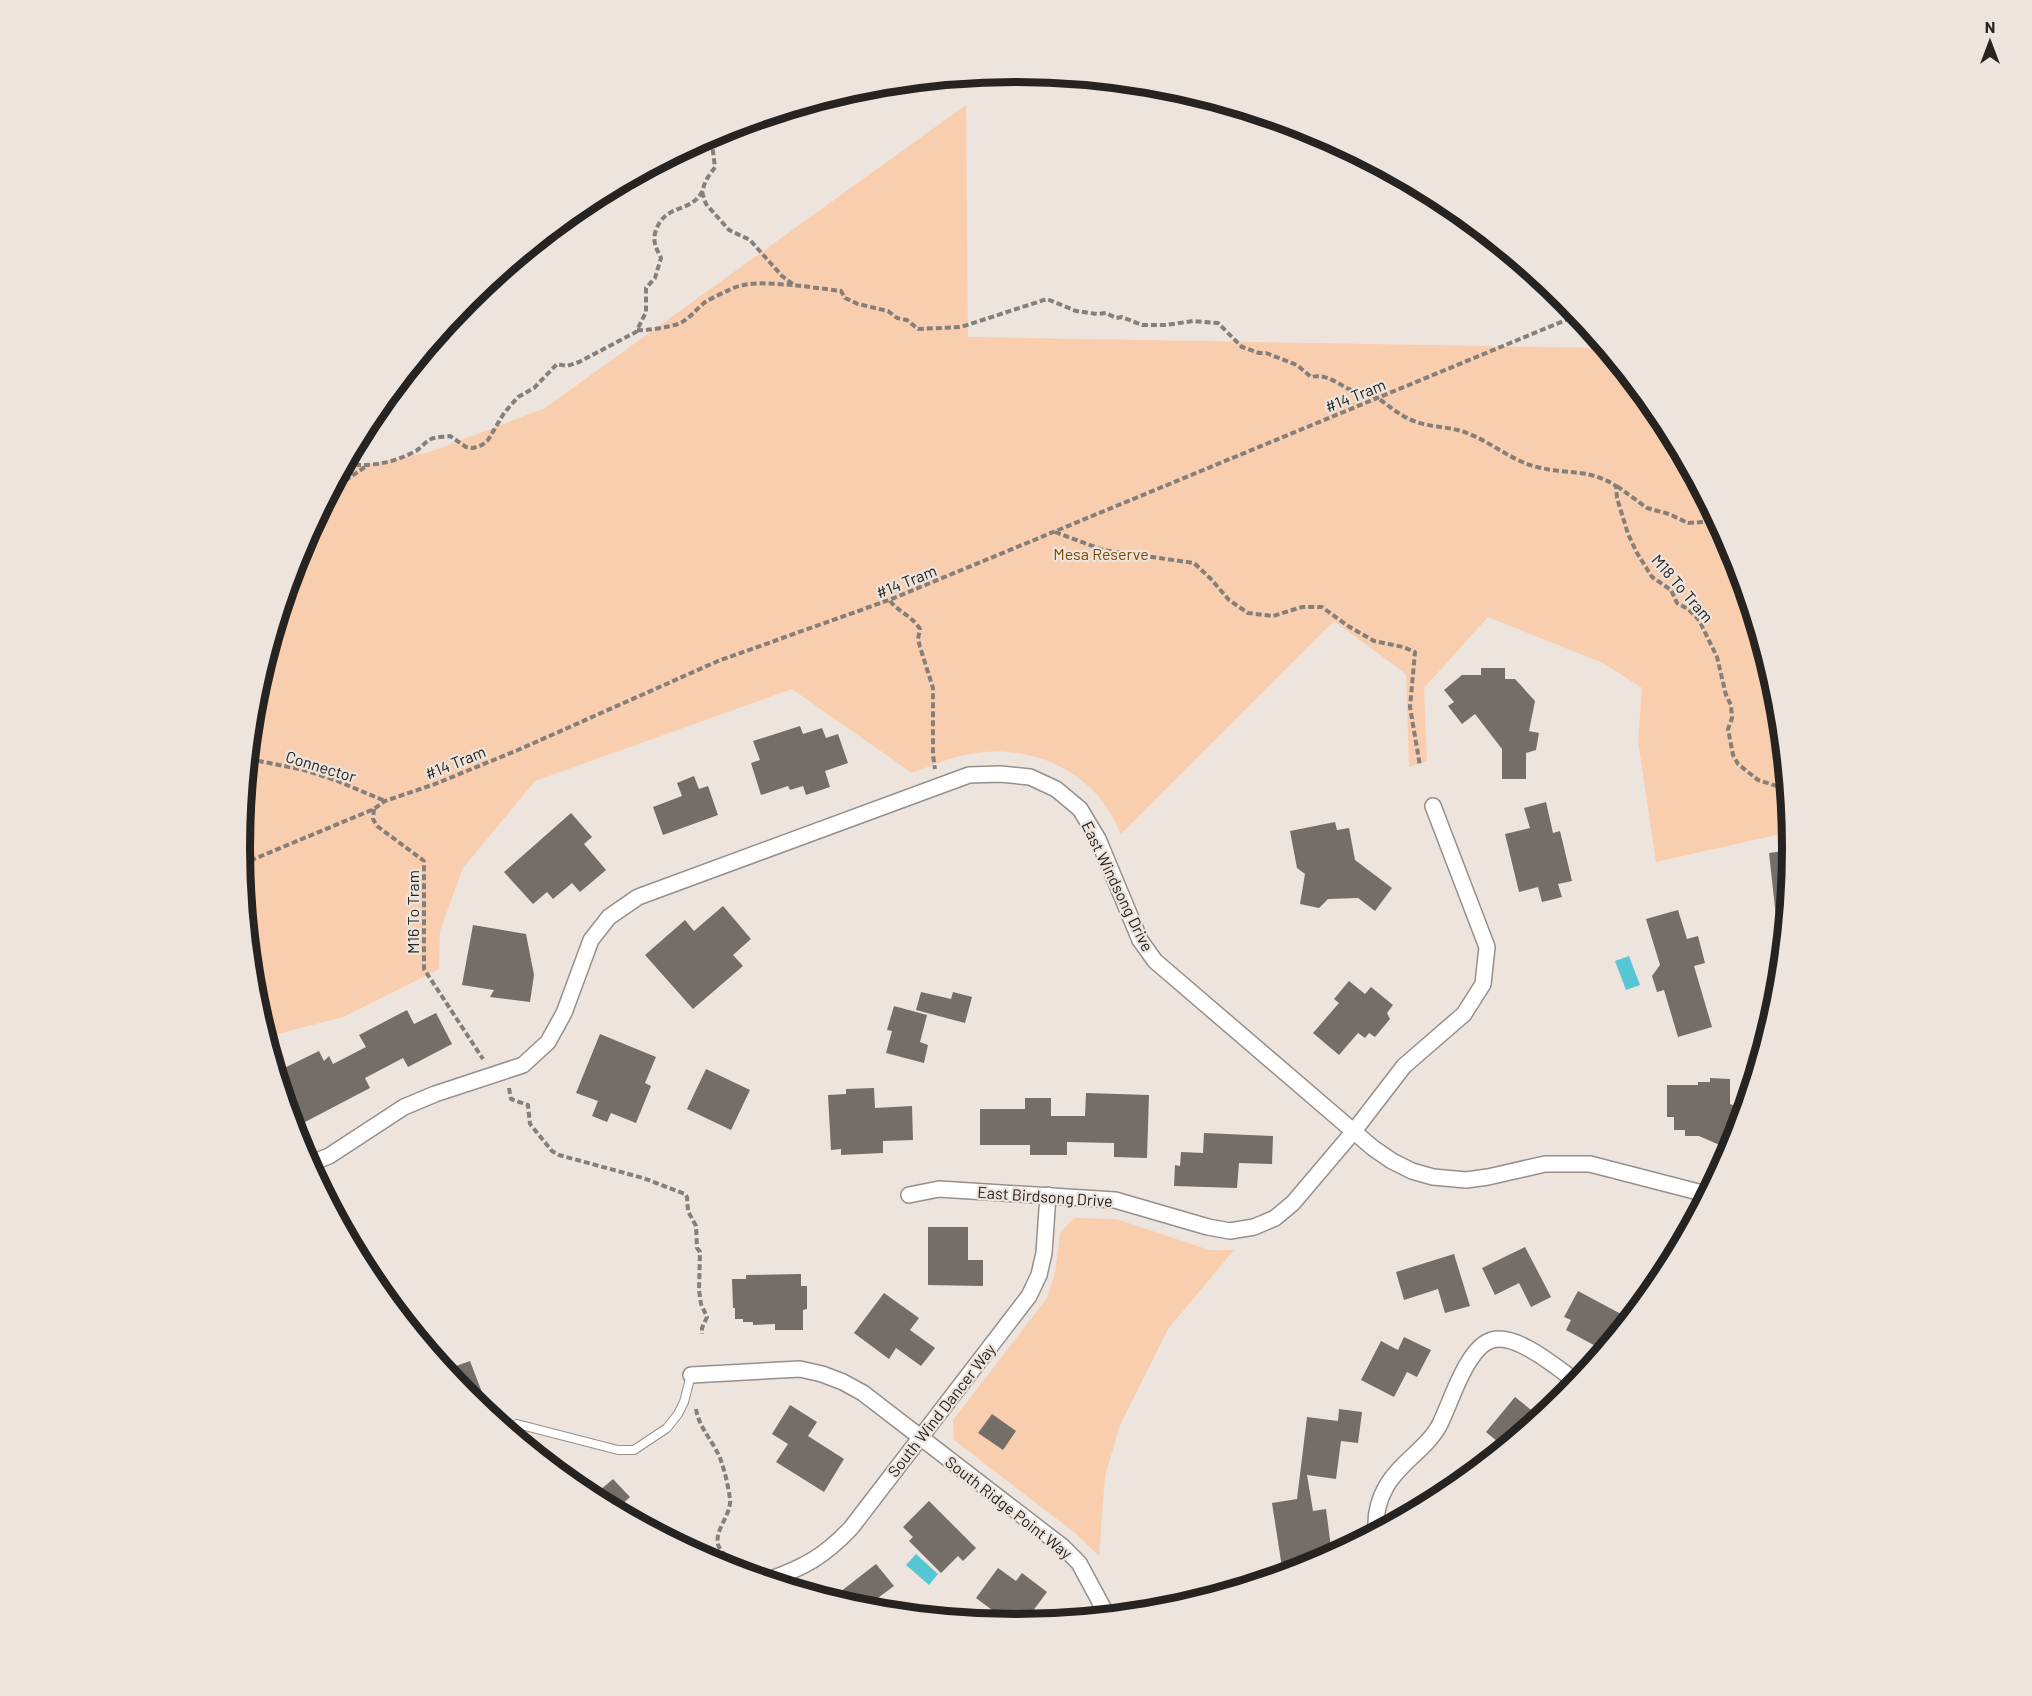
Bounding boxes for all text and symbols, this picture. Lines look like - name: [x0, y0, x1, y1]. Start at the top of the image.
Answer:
- north arrow: [1960, 12, 2020, 72]
- text: N: [1985, 17, 1995, 36]
- street label: #14 Tram: [1322, 374, 1388, 416]
- park label: Mesa Reserve: [1053, 544, 1149, 563]
- street label: M18 To Tram: [1648, 550, 1718, 626]
- street label: #14 Tram: [873, 560, 939, 602]
- street label: #14 Tram: [422, 741, 488, 783]
- street label: Connector: [284, 746, 359, 786]
- street label: East Windsong Drive: [1078, 818, 1158, 954]
- street label: M16 To Tram: [403, 870, 422, 954]
- street label: East Birdsong Drive: [977, 1182, 1113, 1210]
- street label: South Wind Dancer Way: [883, 1339, 999, 1480]
- street label: South Ridge Point Way: [942, 1452, 1077, 1563]

